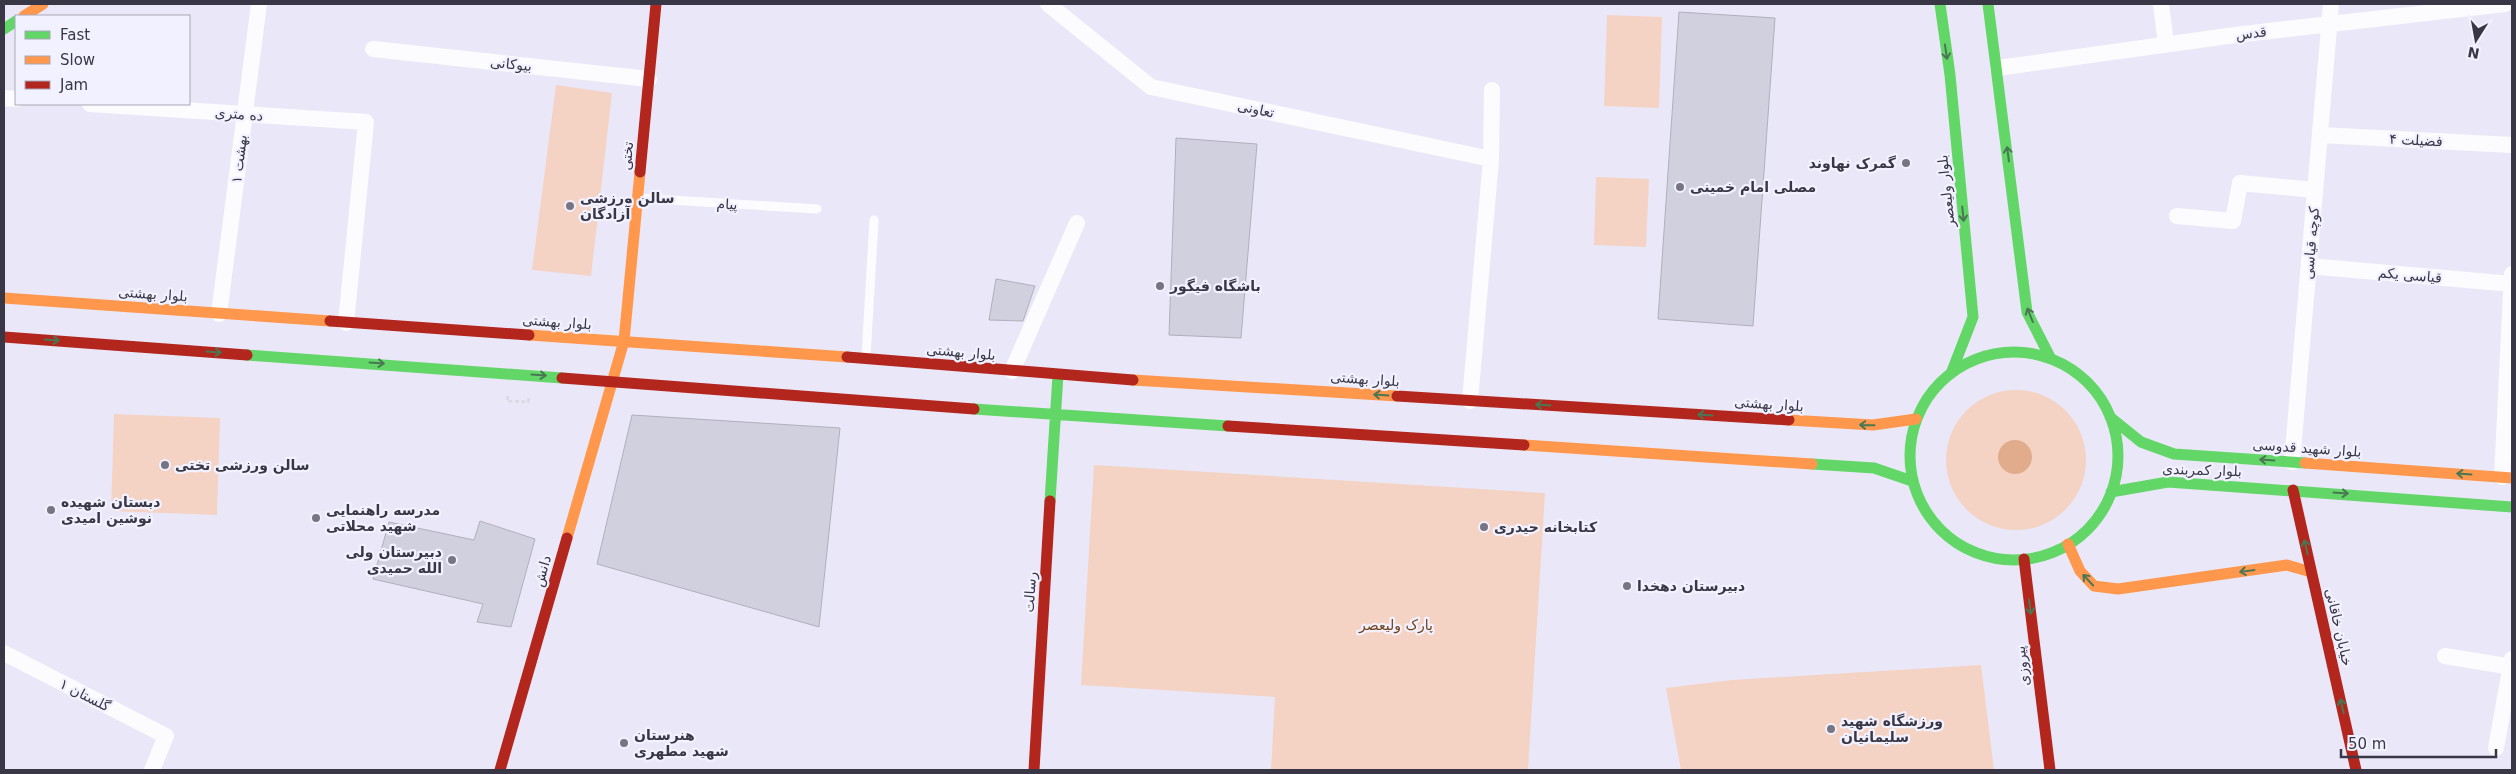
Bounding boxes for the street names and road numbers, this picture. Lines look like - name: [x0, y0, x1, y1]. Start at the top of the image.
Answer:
- street label: قدس: [2235, 23, 2268, 44]
- street label: بیوکانی: [489, 54, 533, 75]
- street label: تعاونی: [1236, 97, 1276, 122]
- street label: ده متری: [214, 104, 264, 125]
- street label: فضیلت ۴: [2389, 131, 2443, 149]
- street label: بهشت ۱: [228, 134, 251, 184]
- street label: تختی: [618, 141, 636, 171]
- street label: بلوار ولیعصر: [1934, 154, 1959, 229]
- street label: پیام: [716, 195, 738, 214]
- street label: کوچه قیاسی: [2300, 206, 2323, 280]
- street label: قیاسی یکم: [2377, 264, 2443, 287]
- street label: بلوار بهشتی: [118, 284, 188, 305]
- street label: بلوار بهشتی: [522, 312, 592, 333]
- street label: بلوار بهشتی: [926, 341, 996, 364]
- street label: بلوار بهشتی: [1330, 369, 1400, 390]
- street label: بلوار بهشتی: [1734, 394, 1804, 415]
- street label: بلوار شهید قدوسی: [2252, 436, 2362, 461]
- street label: بلوار کمربندی: [2162, 461, 2242, 480]
- street label: دانش: [530, 553, 555, 589]
- street label: رسالت: [1021, 571, 1040, 613]
- street label: خیابان خاقانی: [2322, 586, 2356, 668]
- street label: پیروزی: [2012, 645, 2033, 687]
- street label: گلستان ۱: [57, 675, 113, 715]

